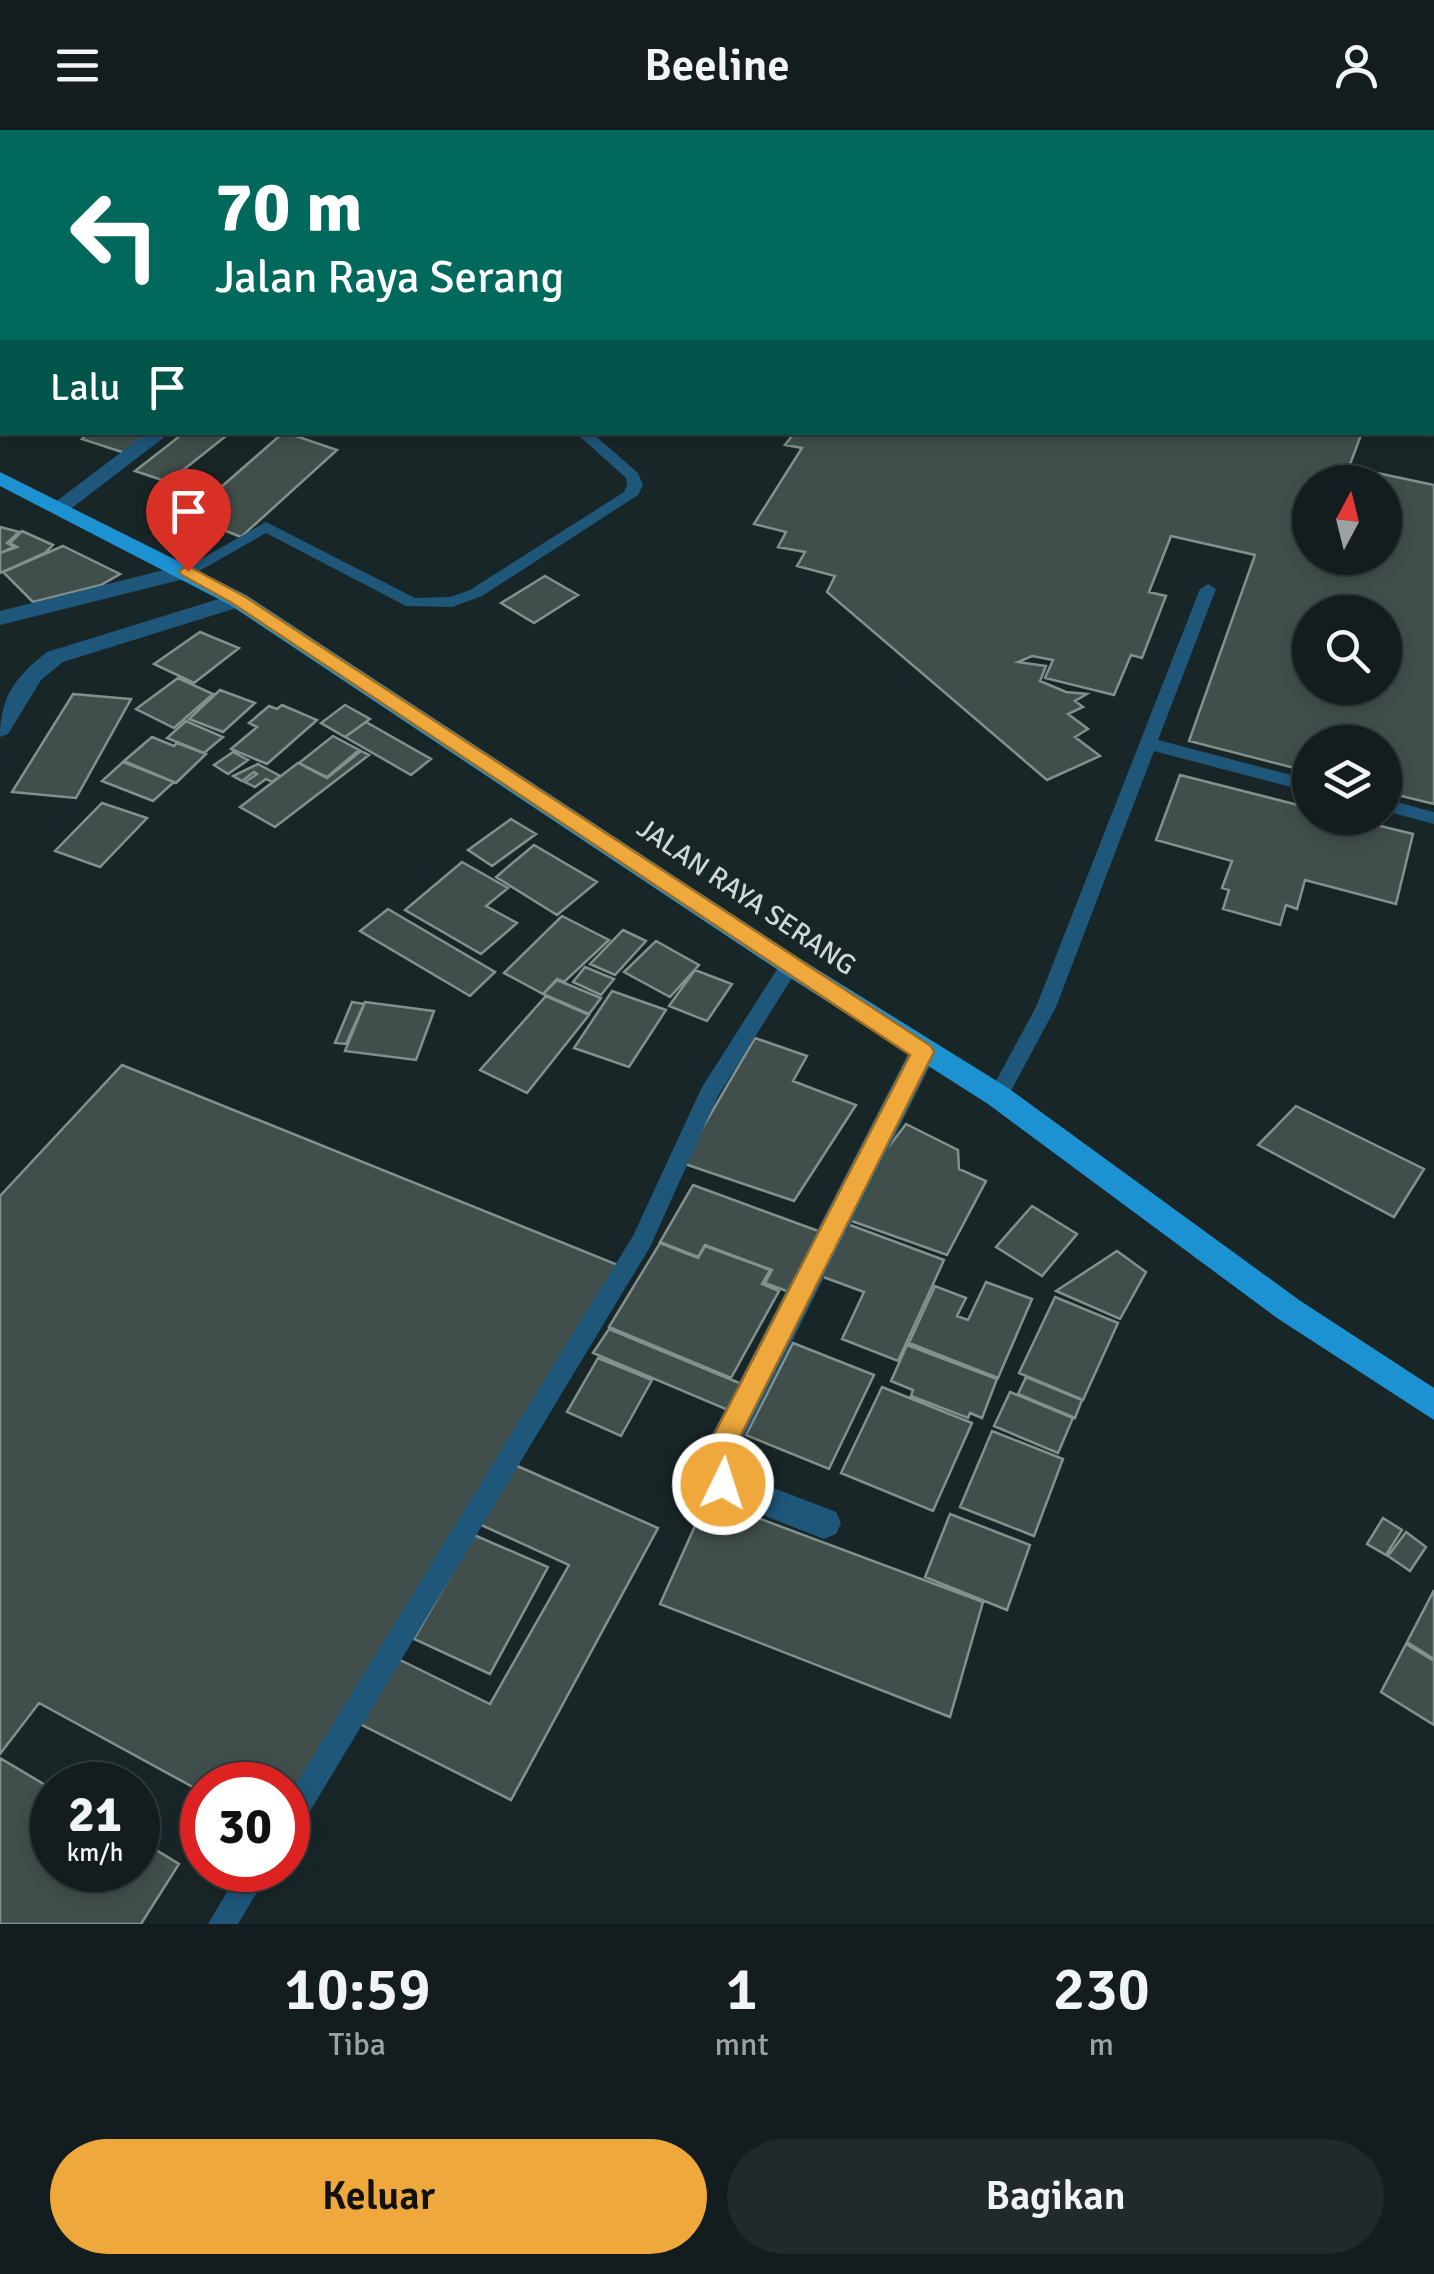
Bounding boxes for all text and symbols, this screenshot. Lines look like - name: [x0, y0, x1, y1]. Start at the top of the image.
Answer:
- icon: menu: [50, 38, 105, 93]
- text: Beeline: [644, 38, 790, 93]
- icon: person: [1329, 38, 1384, 93]
- text: 70 m: [215, 164, 363, 250]
- icon: left: [50, 170, 180, 300]
- text: Jalan Raya Serang: [215, 250, 564, 305]
- icon: arrive: [140, 360, 195, 415]
- text: Lalu: [50, 364, 120, 411]
- north arrow: [1292, 465, 1402, 575]
- map controls: [1292, 465, 1402, 835]
- pin: [146, 469, 231, 572]
- icon: arrive: [161, 484, 216, 539]
- button: search: [1292, 595, 1402, 705]
- button: layers: [1292, 725, 1402, 835]
- street label: JALAN RAYA SERANG: [631, 811, 862, 983]
- position arrow: [671, 1432, 775, 1536]
- speed limit sign: 30: [180, 1762, 310, 1892]
- text: 21: [68, 1784, 122, 1846]
- text: km/h: [67, 1837, 123, 1868]
- text: 10:59: [284, 1953, 431, 2027]
- text: 1: [725, 1953, 758, 2027]
- text: 230: [1053, 1953, 1150, 2027]
- text: Tiba: [329, 2025, 386, 2064]
- text: mnt: [715, 2025, 769, 2064]
- text: m: [1089, 2025, 1114, 2064]
- button: Keluar: [50, 2139, 707, 2254]
- button: Bagikan: [727, 2139, 1384, 2254]

